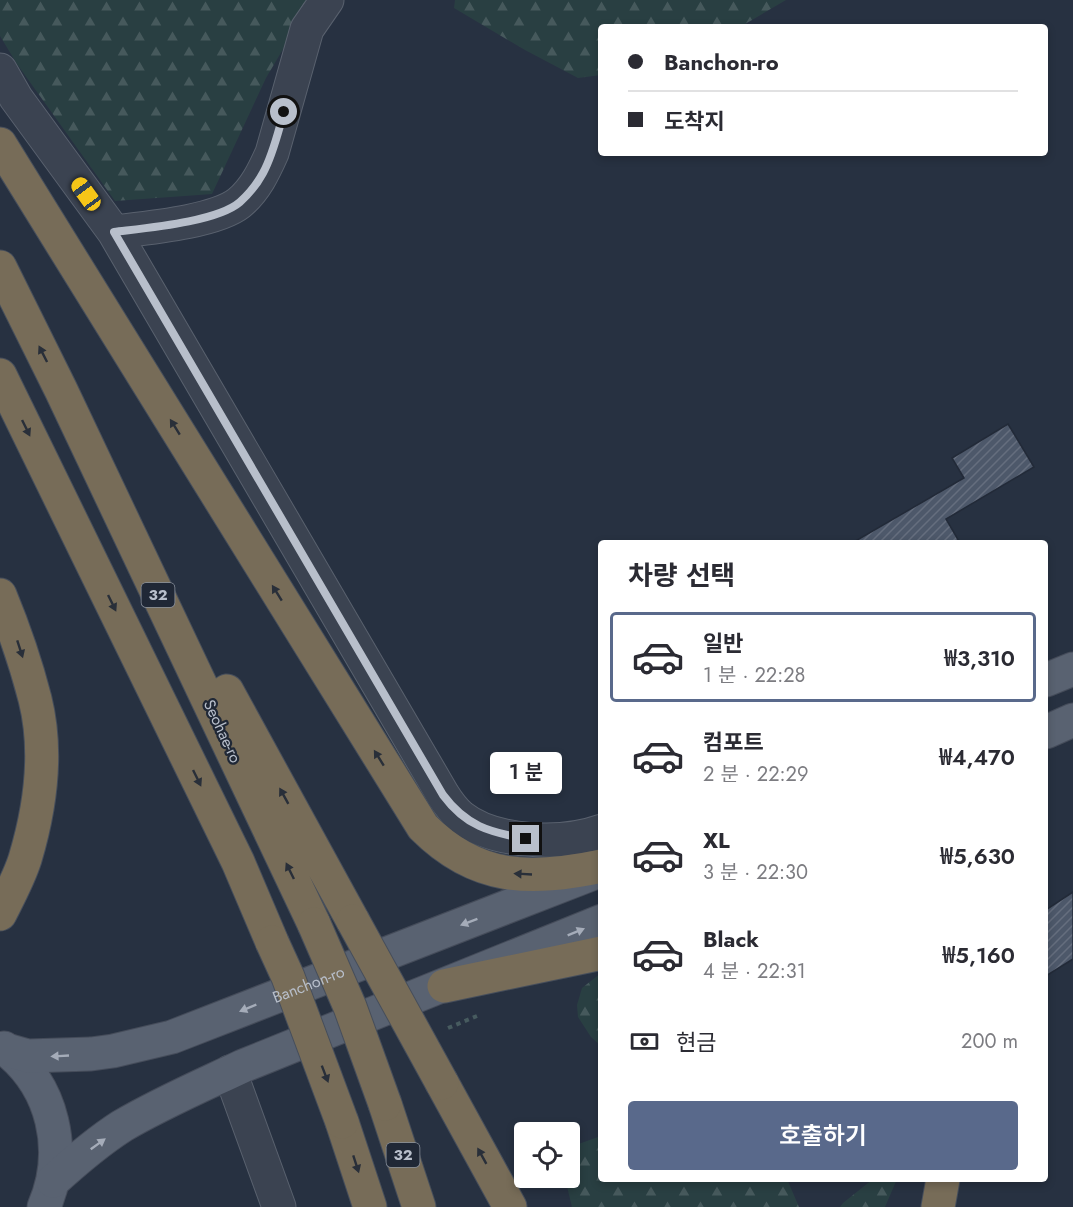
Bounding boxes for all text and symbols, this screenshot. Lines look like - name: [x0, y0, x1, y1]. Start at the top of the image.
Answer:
- text: Banchon-ro: [664, 46, 779, 78]
- route start: [270, 98, 297, 125]
- text: 도착지: [664, 105, 725, 137]
- car: [68, 174, 104, 214]
- one-way arrow: [38, 345, 48, 362]
- one-way arrow: [21, 419, 30, 436]
- one-way arrow: [169, 419, 180, 435]
- text: 차량 선택: [628, 556, 735, 595]
- road number: 32: [142, 583, 174, 607]
- one-way arrow: [271, 584, 282, 601]
- one-way arrow: [107, 594, 116, 611]
- text: 일반: [703, 627, 743, 659]
- icon: car: [631, 630, 685, 684]
- one-way arrow: [16, 640, 26, 658]
- text: ₩3,310: [944, 642, 1015, 674]
- text: 1 분 · 22:28: [703, 661, 805, 690]
- street label: Seohae-ro: [198, 696, 247, 767]
- text: 컴포트: [703, 726, 764, 758]
- icon: car: [631, 729, 685, 783]
- text: ₩4,470: [939, 741, 1015, 773]
- one-way arrow: [374, 750, 385, 767]
- callout: 1 분: [490, 752, 562, 794]
- text: 1 분: [509, 758, 543, 787]
- text: 2 분 · 22:29: [703, 760, 808, 789]
- one-way arrow: [192, 769, 202, 787]
- one-way arrow: [279, 788, 289, 805]
- text: XL: [703, 824, 730, 856]
- route end: [512, 825, 539, 852]
- icon: car: [631, 828, 685, 882]
- text: ₩5,630: [940, 840, 1015, 872]
- text: 3 분 · 22:30: [703, 858, 808, 887]
- one-way arrow: [286, 862, 296, 880]
- one-way arrow: [513, 869, 532, 879]
- one-way arrow: [460, 918, 478, 927]
- text: Black: [703, 923, 759, 955]
- one-way arrow: [567, 927, 585, 936]
- icon: car: [631, 927, 685, 981]
- text: ₩5,160: [943, 939, 1015, 971]
- text: 4 분 · 22:31: [703, 957, 806, 986]
- street label: Banchon-ro: [269, 960, 348, 1009]
- one-way arrow: [239, 1004, 257, 1013]
- icon: cash: [628, 1025, 661, 1058]
- text: 현금: [676, 1026, 716, 1058]
- text: 200 m: [961, 1027, 1018, 1056]
- one-way arrow: [51, 1051, 70, 1060]
- one-way arrow: [321, 1065, 330, 1083]
- button: 호출하기: [628, 1101, 1018, 1170]
- map controls: [514, 1122, 580, 1188]
- button: locate: [514, 1122, 580, 1188]
- one-way arrow: [90, 1137, 106, 1150]
- road number: 32: [386, 1143, 420, 1167]
- one-way arrow: [477, 1147, 487, 1164]
- one-way arrow: [352, 1155, 361, 1173]

